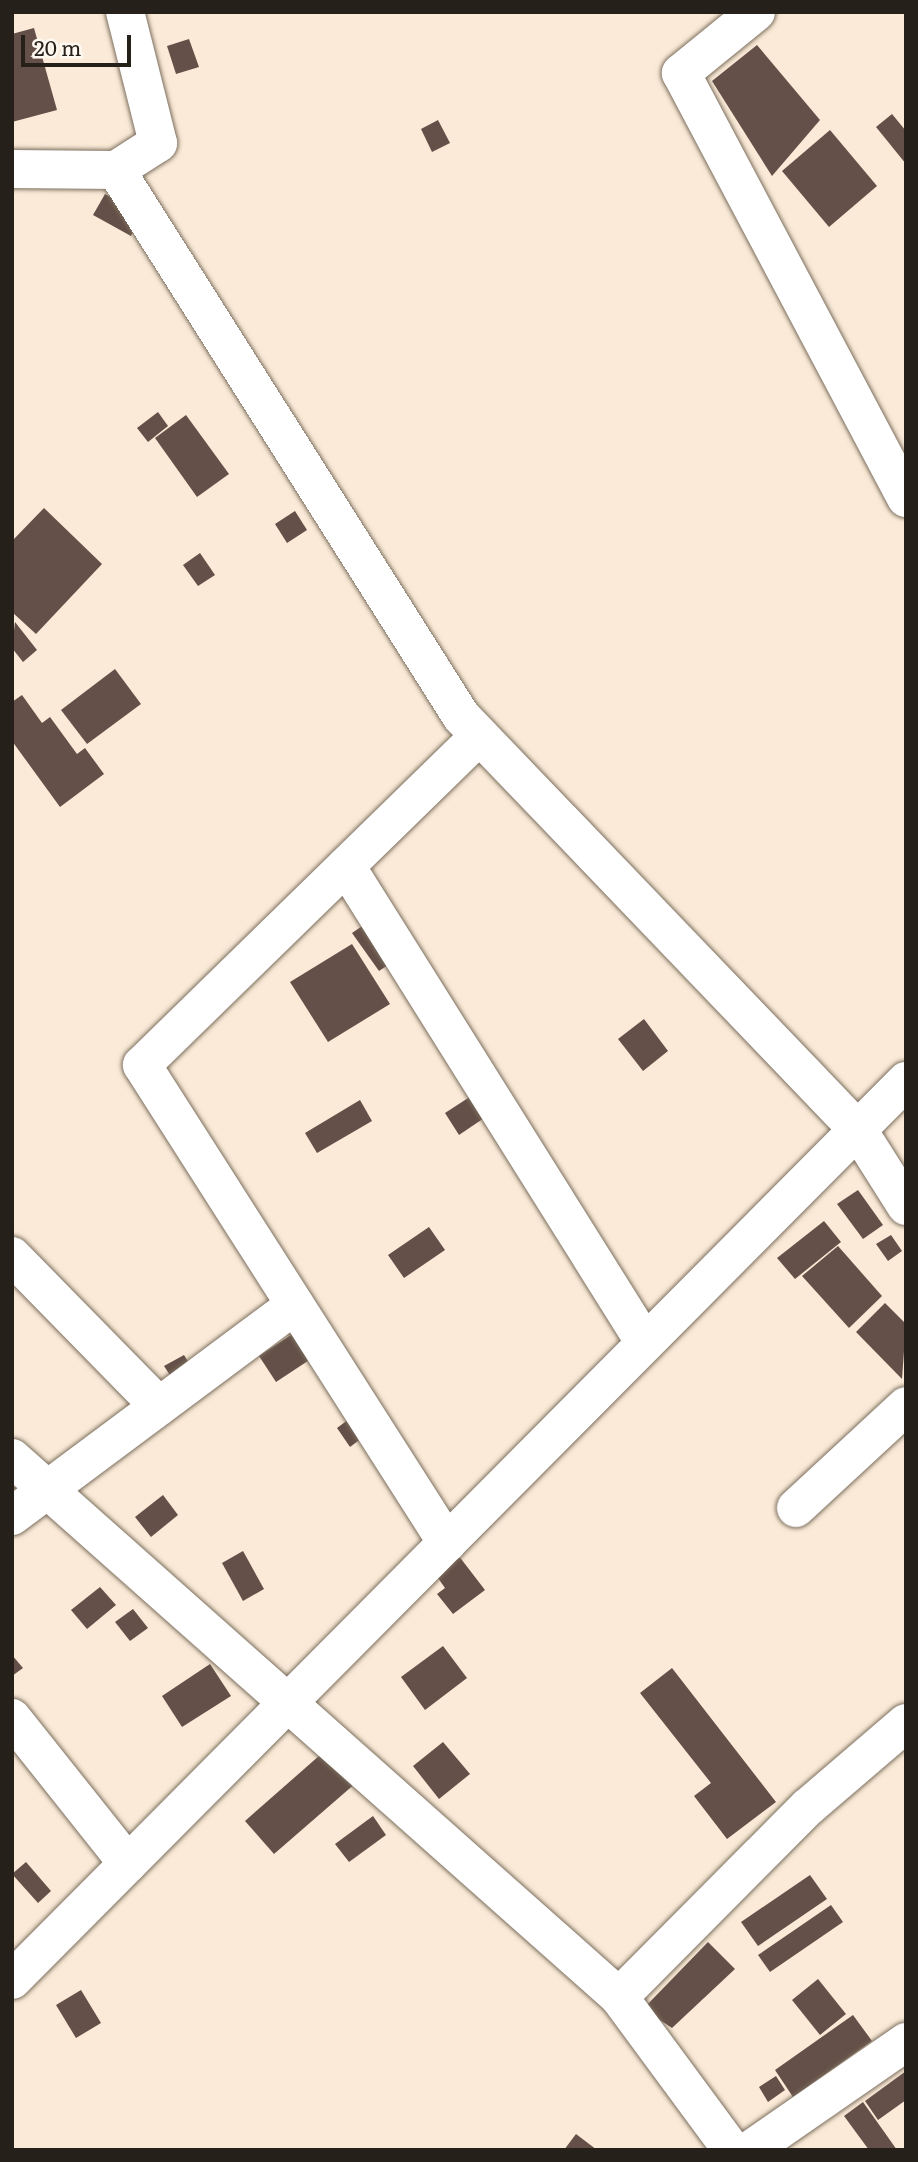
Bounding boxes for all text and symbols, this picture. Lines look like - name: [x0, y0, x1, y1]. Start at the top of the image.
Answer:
- scale bar: [24, 21, 135, 65]
- text: 20 m: [34, 31, 81, 62]

